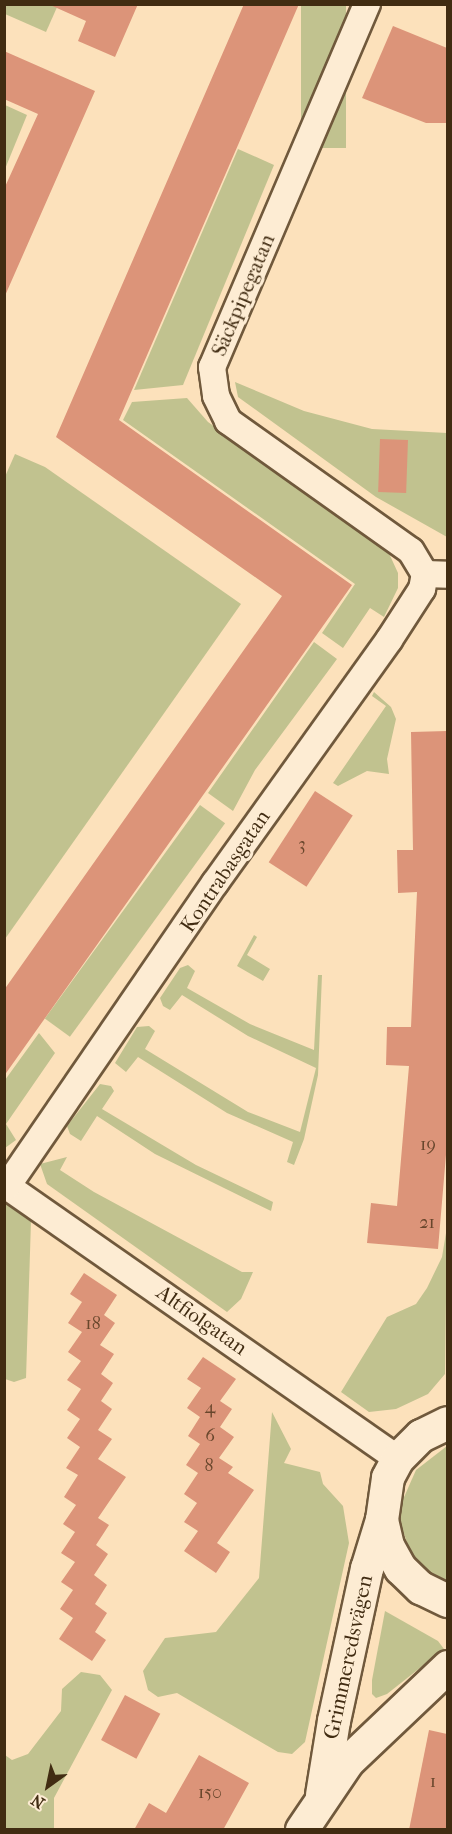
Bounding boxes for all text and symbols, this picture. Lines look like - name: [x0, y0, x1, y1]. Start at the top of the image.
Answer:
- street label: Säckpipegatan: [206, 230, 280, 360]
- street label: Kontrabasgatan: [175, 805, 275, 937]
- house number: 3: [298, 834, 306, 856]
- house number: 19: [420, 1134, 436, 1156]
- house number: 21: [419, 1212, 435, 1234]
- street label: Altfiolgatan: [152, 1280, 252, 1360]
- house number: 18: [85, 1313, 101, 1335]
- house number: 4: [205, 1397, 215, 1419]
- house number: 6: [205, 1425, 215, 1447]
- house number: 8: [204, 1455, 214, 1477]
- street label: Grimmeredsvägen: [318, 1572, 378, 1742]
- north arrow: [18, 1756, 78, 1816]
- house number: 1: [430, 1771, 436, 1793]
- house number: 150: [198, 1782, 222, 1804]
- text: N: [28, 1790, 48, 1813]

